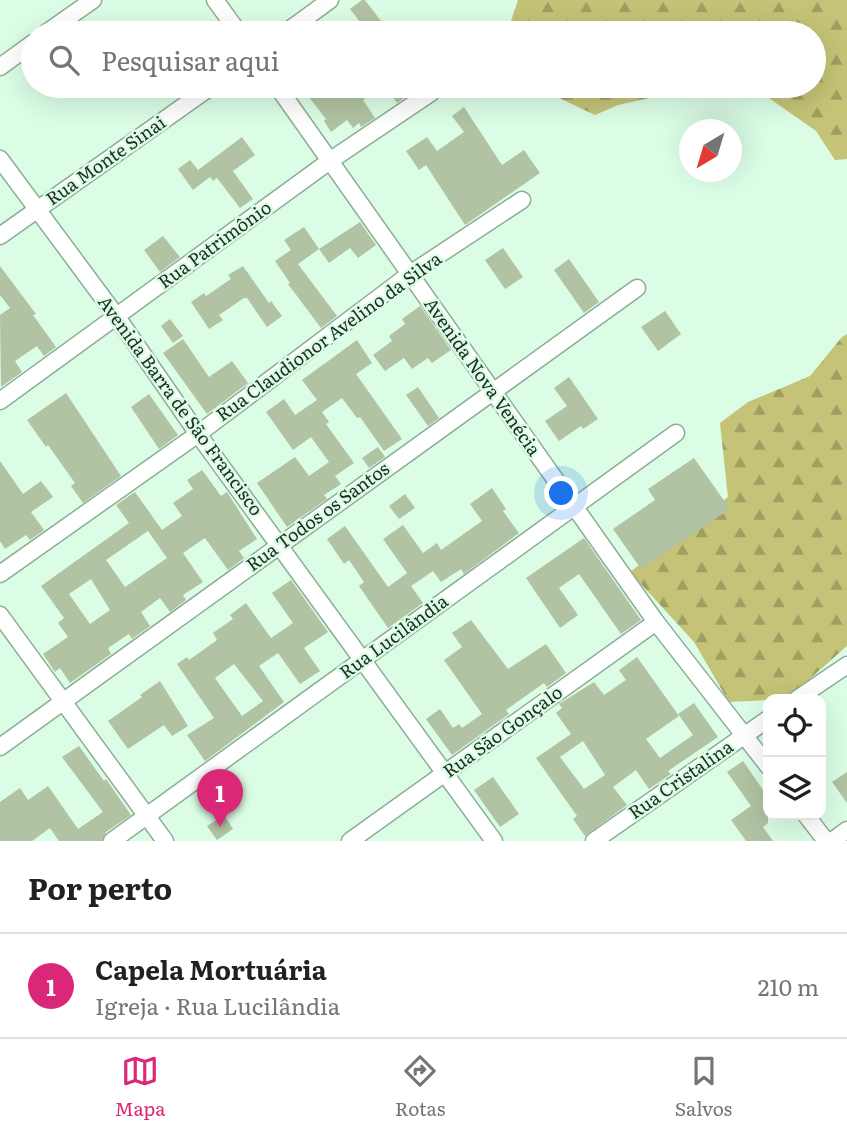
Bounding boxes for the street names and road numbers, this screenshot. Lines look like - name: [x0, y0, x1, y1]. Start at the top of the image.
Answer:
- street label: Rua Monte Sinai: [40, 108, 171, 211]
- street label: Rua Patrimônio: [152, 193, 276, 294]
- street label: Rua Claudionor Avelino da Silva: [210, 244, 447, 427]
- street label: Avenida Barra de São Francisco: [92, 290, 270, 521]
- street label: Avenida Nova Venécia: [418, 291, 548, 461]
- street label: Rua Todos os Santos: [240, 454, 394, 577]
- street label: Rua Lucilândia: [333, 587, 453, 684]
- street label: Rua São Gonçalo: [437, 678, 568, 783]
- street label: Rua Cristalina: [622, 732, 738, 825]

